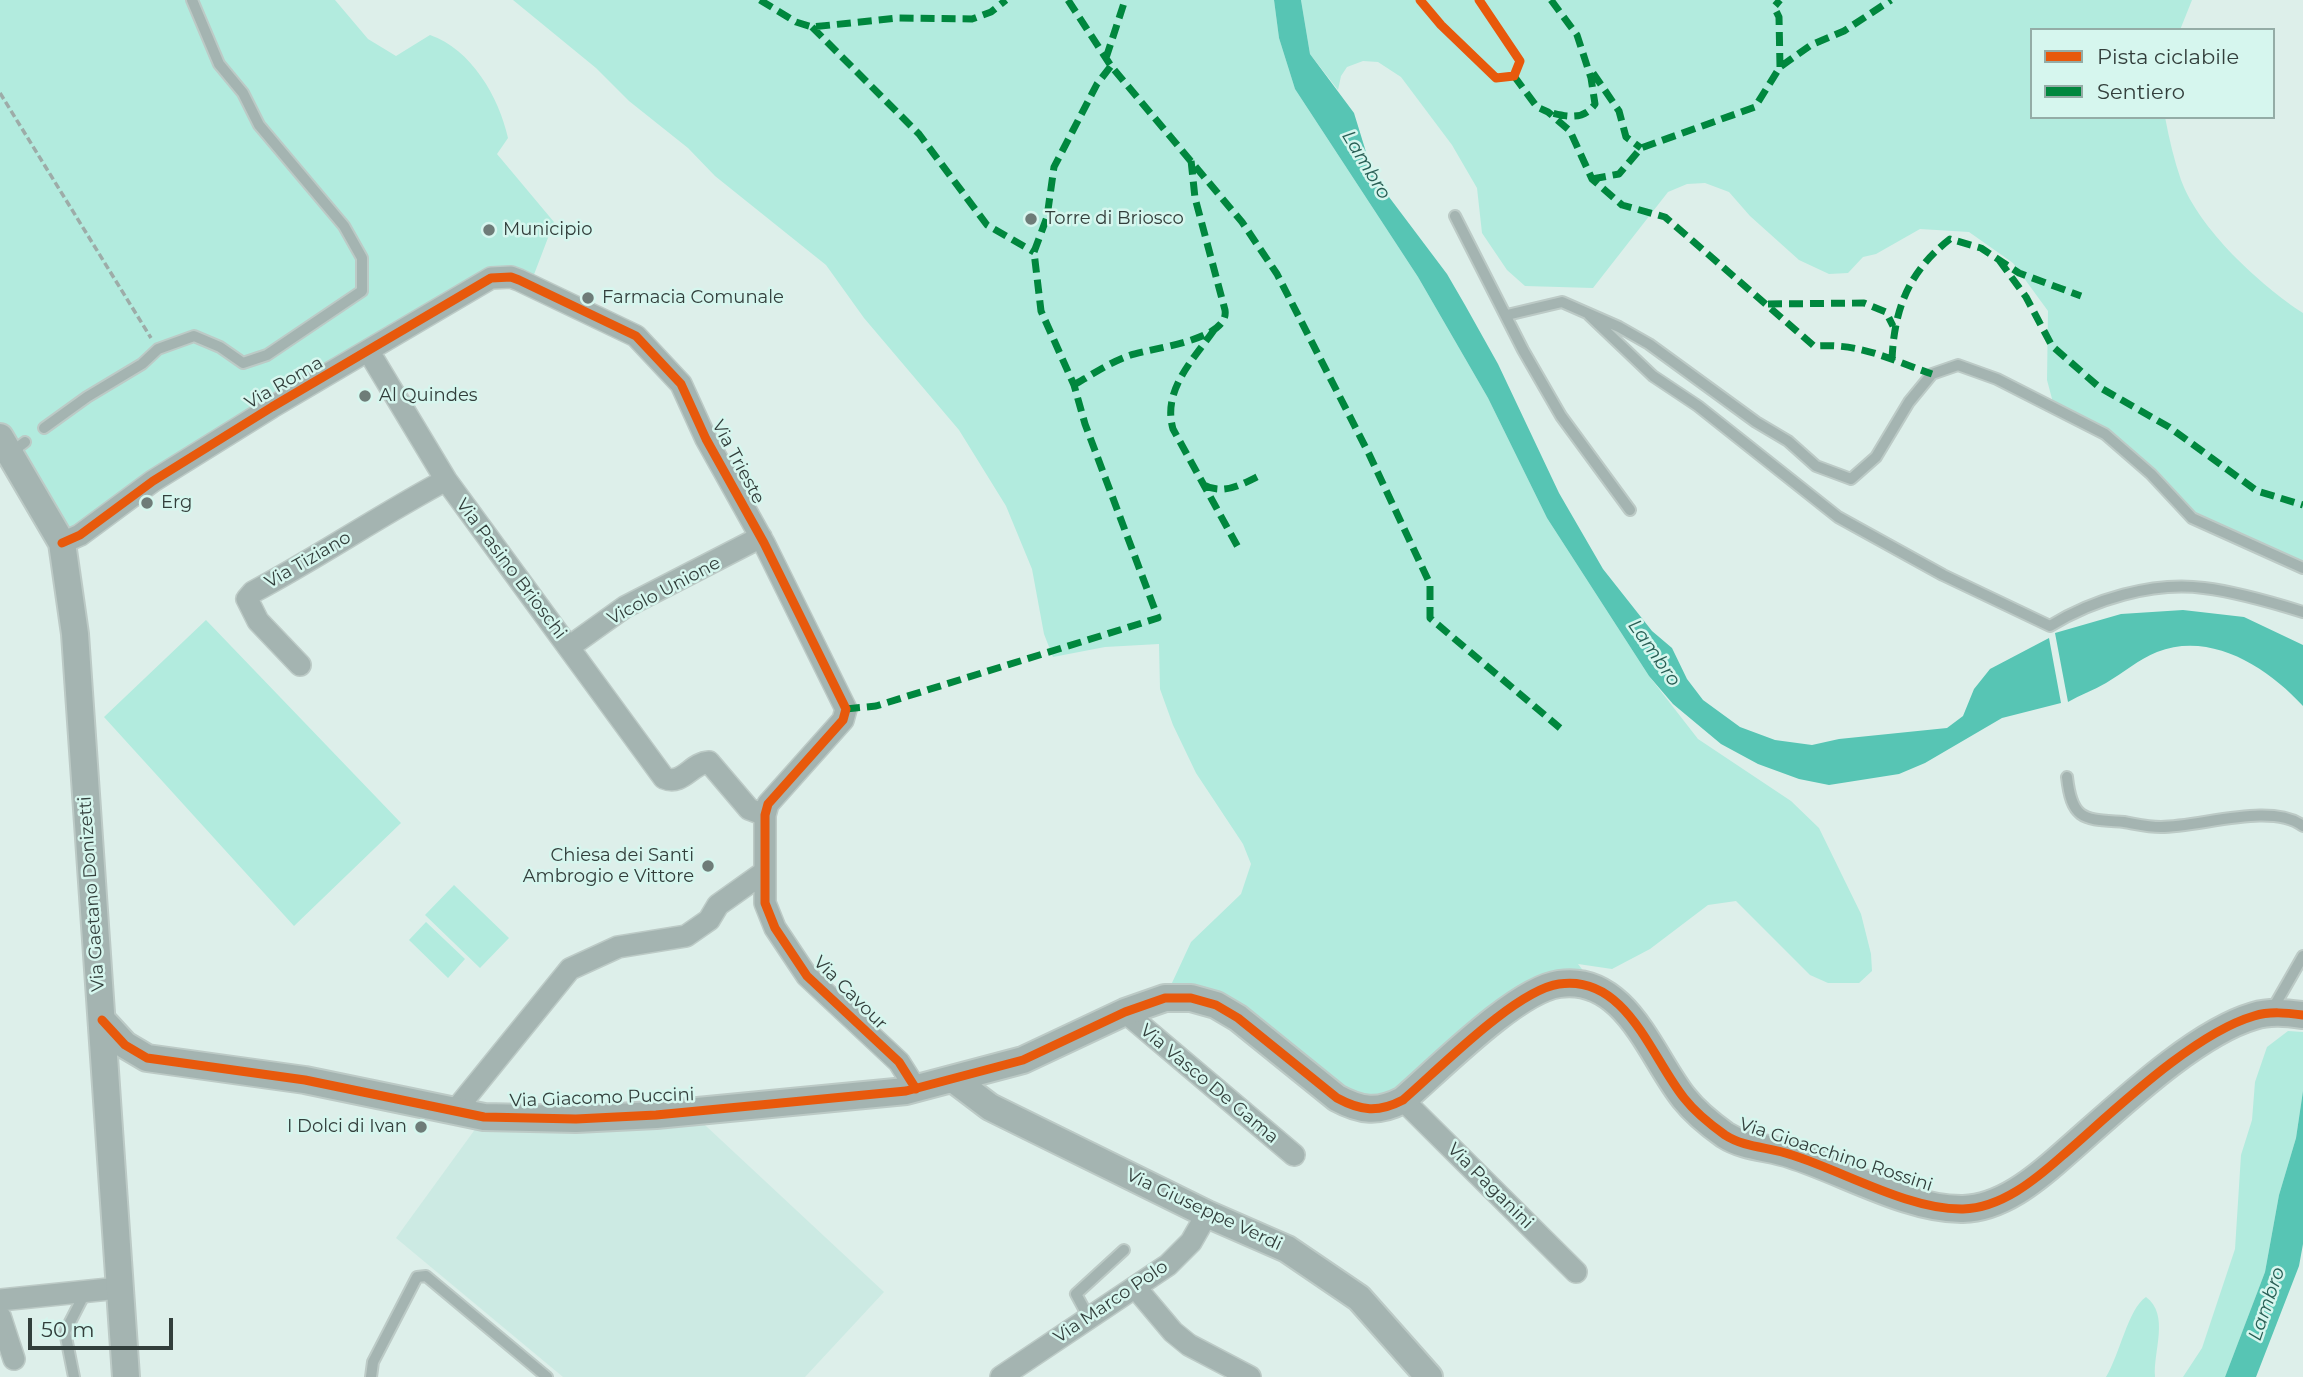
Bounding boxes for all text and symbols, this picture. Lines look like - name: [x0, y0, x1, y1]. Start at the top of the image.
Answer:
- legend: [2030, 28, 2275, 119]
- text: Pista ciclabile: [2097, 44, 2239, 69]
- text: Sentiero: [2097, 79, 2185, 104]
- water label: Lambro: [1337, 126, 1395, 204]
- place label: Torre di Briosco: [1045, 208, 1184, 230]
- marker: Torre di Briosco: [1023, 211, 1039, 227]
- place label: Municipio: [503, 219, 592, 241]
- marker: Municipio: [481, 222, 497, 238]
- place label: Farmacia Comunale: [602, 287, 784, 309]
- marker: Farmacia Comunale: [580, 290, 596, 306]
- street label: Via Roma: [241, 352, 327, 414]
- place label: Al Quindes: [379, 385, 478, 407]
- marker: Al Quindes: [357, 388, 373, 404]
- street label: Via Trieste: [707, 416, 769, 508]
- place label: Erg: [161, 492, 192, 514]
- marker: Erg: [139, 495, 155, 511]
- street label: Via Pasino Brioschi: [451, 495, 571, 643]
- street label: Via Tiziano: [261, 527, 355, 593]
- street label: Vicolo Unione: [604, 552, 724, 630]
- water label: Lambro: [1623, 615, 1685, 691]
- street label: Via Gaetano Donizetti: [74, 796, 110, 992]
- place label: Chiesa dei Santi Ambrogio e Vittore: [523, 845, 694, 888]
- marker: Chiesa dei Santi Ambrogio e Vittore: [700, 858, 716, 874]
- street label: Via Cavour: [809, 952, 891, 1034]
- street label: Via Vasco De Gama: [1135, 1020, 1283, 1148]
- street label: Via Giacomo Puccini: [509, 1084, 695, 1112]
- street label: Via Gioacchino Rossini: [1737, 1114, 1935, 1196]
- place label: I Dolci di Ivan: [287, 1116, 407, 1138]
- marker: I Dolci di Ivan: [413, 1119, 429, 1135]
- street label: Via Paganini: [1443, 1139, 1537, 1233]
- street label: Via Giuseppe Verdi: [1123, 1164, 1285, 1256]
- street label: Via Marco Polo: [1050, 1256, 1172, 1348]
- water label: Lambro: [2244, 1264, 2290, 1344]
- scale bar: [32, 1304, 177, 1348]
- text: 50 m: [41, 1317, 95, 1342]

